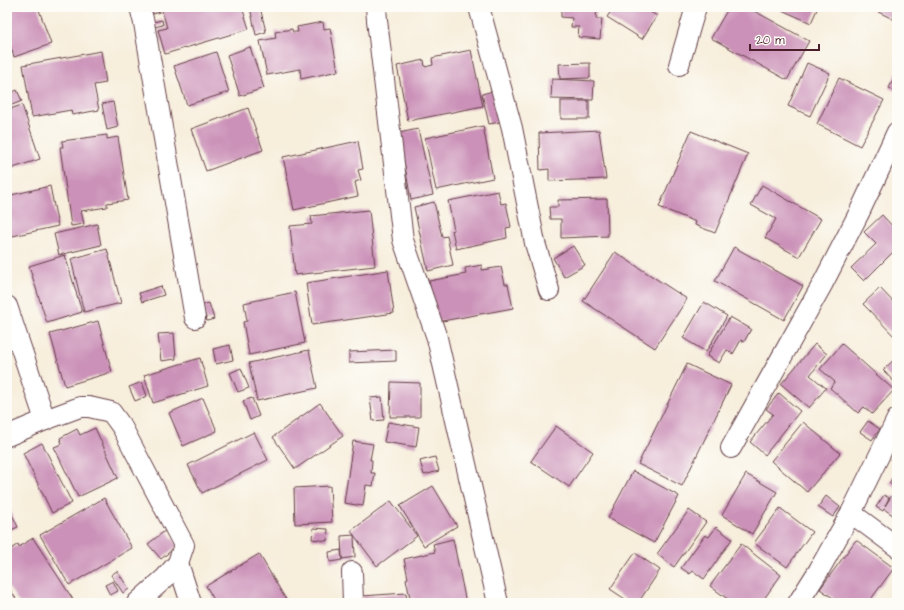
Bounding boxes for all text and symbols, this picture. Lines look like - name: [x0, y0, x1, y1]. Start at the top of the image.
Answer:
- scale bar: [750, 26, 819, 52]
- text: 20 m: [756, 32, 785, 49]

